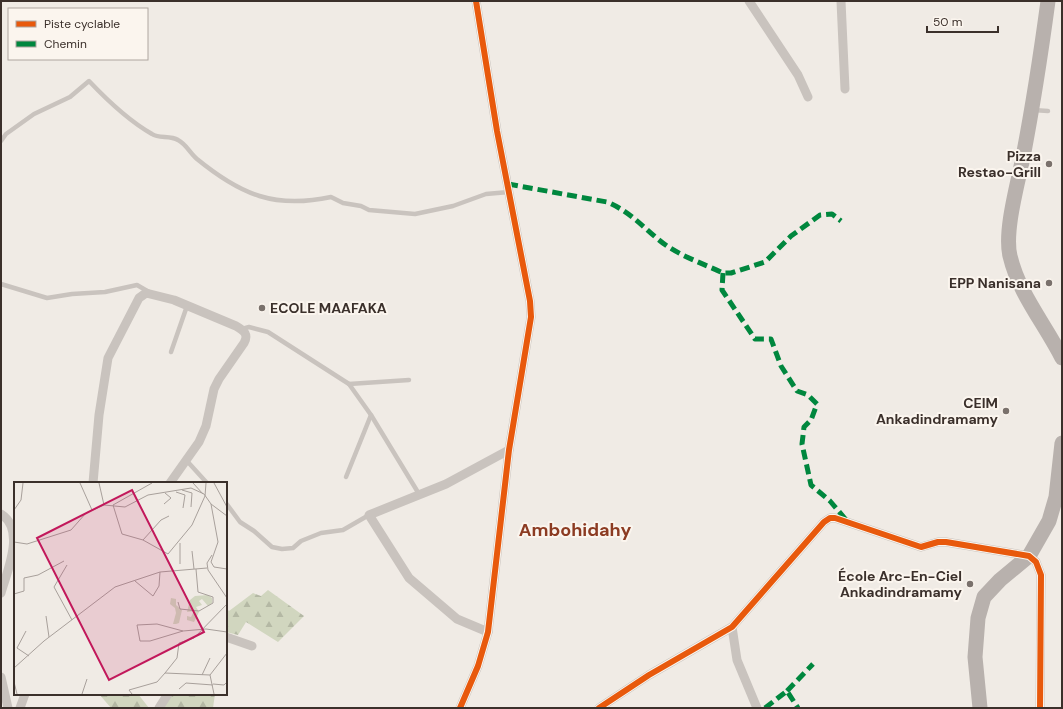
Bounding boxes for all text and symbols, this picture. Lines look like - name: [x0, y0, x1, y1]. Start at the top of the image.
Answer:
- legend: [8, 8, 148, 60]
- scale bar: [927, 8, 998, 34]
- text: 50 m: [933, 14, 962, 30]
- text: Piste cyclable: [44, 16, 120, 32]
- text: Chemin: [44, 36, 87, 52]
- place label: Pizza Restao-Grill: [958, 147, 1041, 181]
- marker: Pizza Restao-Grill: [1044, 159, 1054, 169]
- place label: EPP Nanisana: [949, 274, 1041, 292]
- marker: EPP Nanisana: [1044, 278, 1054, 288]
- place label: ECOLE MAAFAKA: [270, 299, 387, 317]
- marker: ECOLE MAAFAKA: [257, 303, 267, 313]
- place label: CEIM Ankadindramamy: [876, 394, 999, 428]
- marker: CEIM Ankadindramamy: [1001, 406, 1011, 416]
- inset map: [14, 482, 227, 695]
- district label: Ambohidahy: [519, 518, 631, 542]
- place label: École Arc-En-Ciel Ankadindramamy: [838, 567, 963, 601]
- marker: École Arc-En-Ciel Ankadindramamy: [965, 579, 975, 589]

